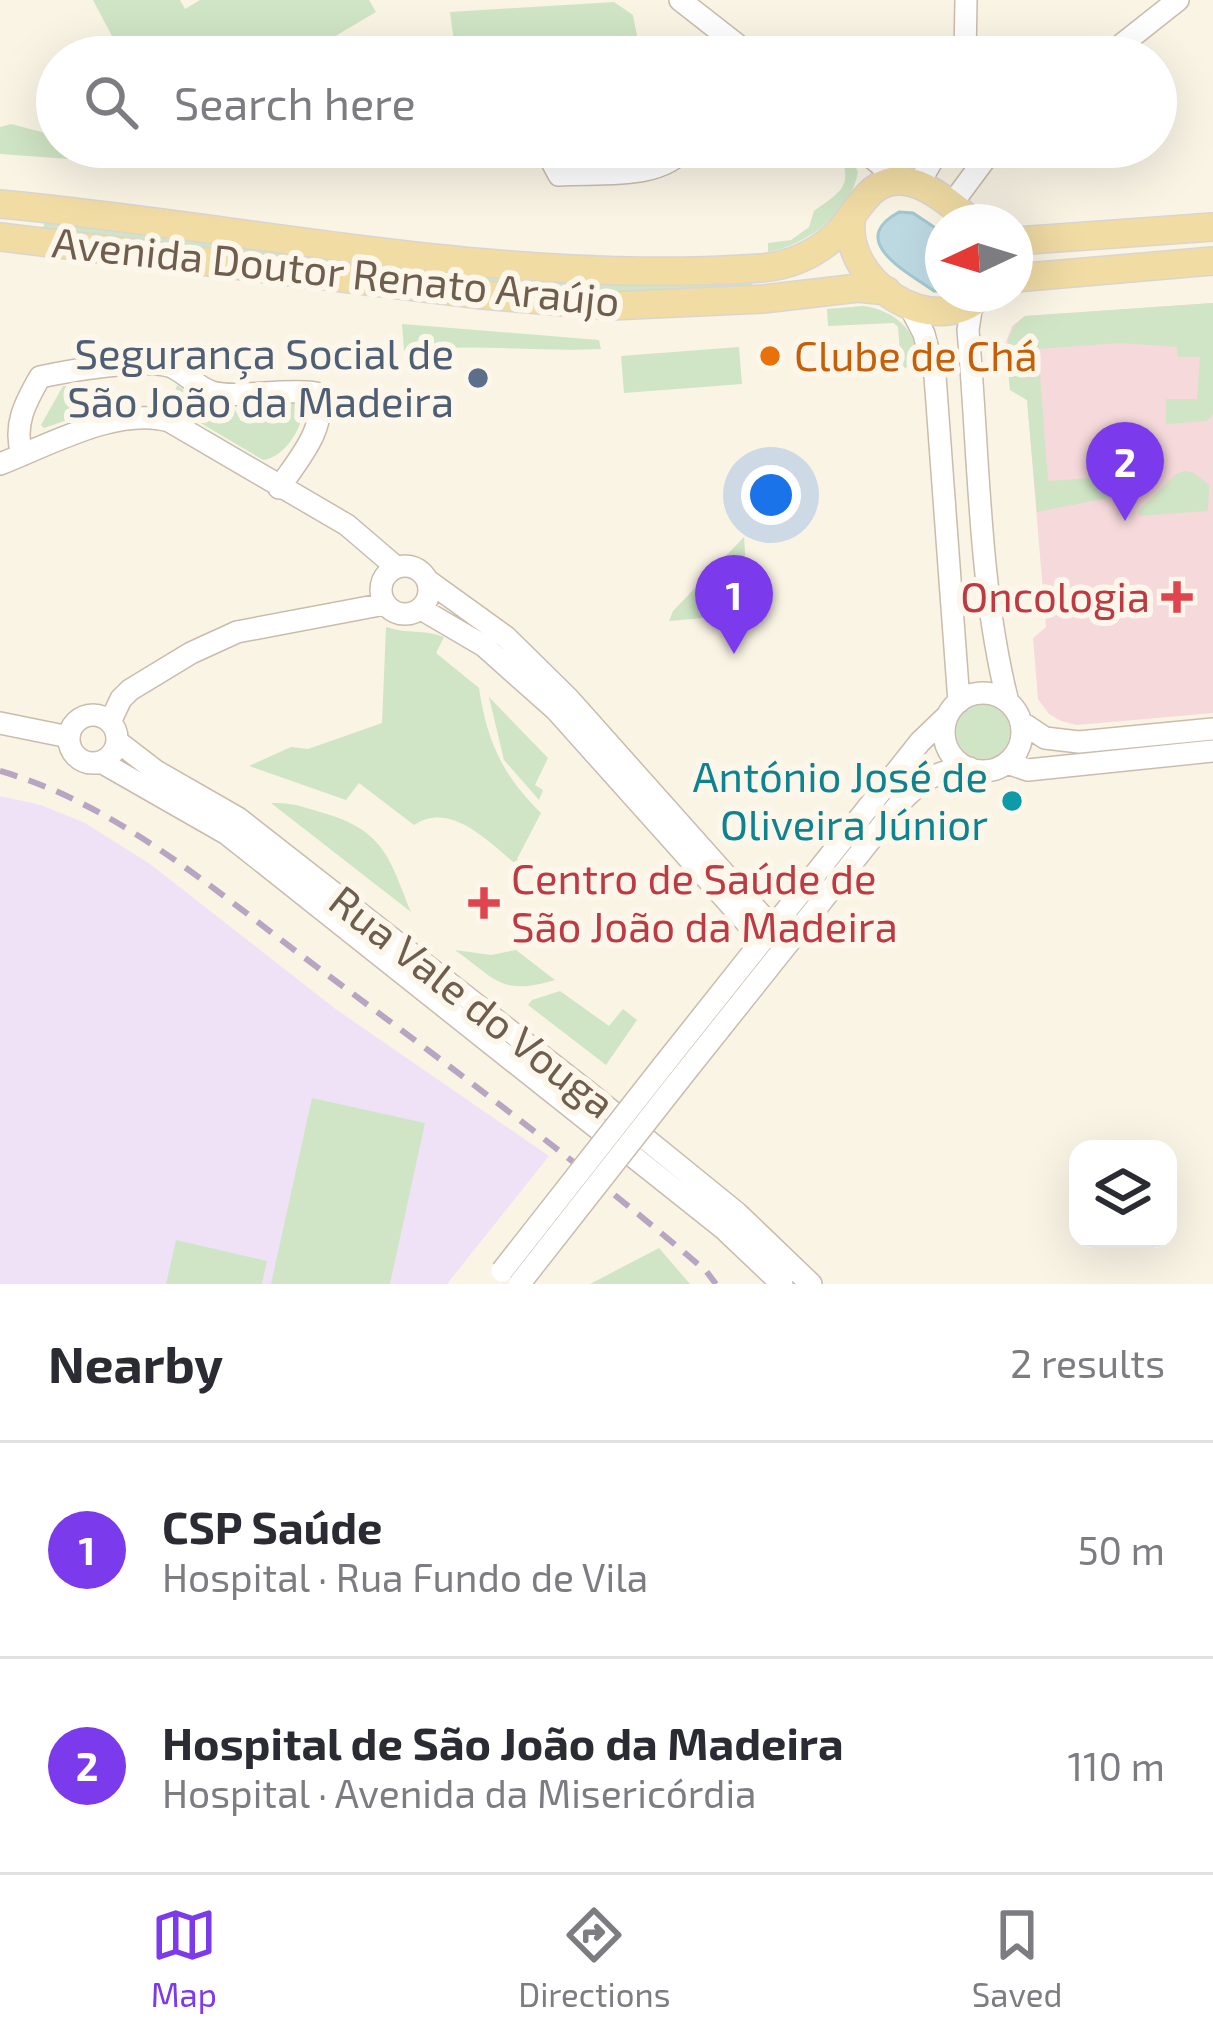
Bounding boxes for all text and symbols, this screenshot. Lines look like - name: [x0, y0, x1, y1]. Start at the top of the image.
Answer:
- search box: [36, 36, 1177, 168]
- icon: search: [78, 69, 144, 135]
- text: Search here: [174, 75, 416, 129]
- north arrow: [925, 204, 1033, 312]
- street label: Avenida Doutor Renato Araújo: [50, 215, 622, 326]
- place label: Segurança Social de São João da Madeira: [67, 327, 454, 425]
- place label: Clube de Chá: [794, 329, 1038, 379]
- marker: Clube de Chá: [757, 343, 783, 369]
- marker: Segurança Social de São João da Madeira: [465, 365, 491, 391]
- pin: 2: [1086, 422, 1164, 521]
- your location: [741, 465, 801, 525]
- pin: 1: [695, 555, 773, 654]
- place label: Oncologia: [960, 570, 1150, 620]
- marker: Oncologia: [1161, 581, 1193, 613]
- place label: António José de Oliveira Júnior: [692, 750, 988, 848]
- marker: António José de Oliveira Júnior: [999, 788, 1025, 814]
- place label: Centro de Saúde de São João da Madeira: [511, 852, 898, 950]
- street label: Rua Vale do Vouga: [321, 874, 626, 1127]
- marker: Centro de Saúde de São João da Madeira: [468, 887, 500, 919]
- map controls: [1069, 1140, 1177, 1248]
- button: layers: [1069, 1140, 1177, 1248]
- text: Nearby: [48, 1332, 223, 1393]
- text: 2 results: [1010, 1339, 1165, 1386]
- text: CSP Saúde: [162, 1499, 383, 1553]
- text: 1: [79, 1526, 95, 1573]
- text: 50 m: [1078, 1526, 1165, 1573]
- text: Hospital · Rua Fundo de Vila: [162, 1553, 648, 1600]
- text: Hospital de São João da Madeira: [162, 1715, 844, 1769]
- text: 2: [76, 1742, 98, 1789]
- text: 110 m: [1068, 1742, 1165, 1789]
- text: Hospital · Avenida da Misericórdia: [162, 1769, 756, 1816]
- tab: Map: [151, 1902, 217, 2014]
- tab: Directions: [518, 1902, 670, 2014]
- tab: Saved: [972, 1902, 1062, 2014]

